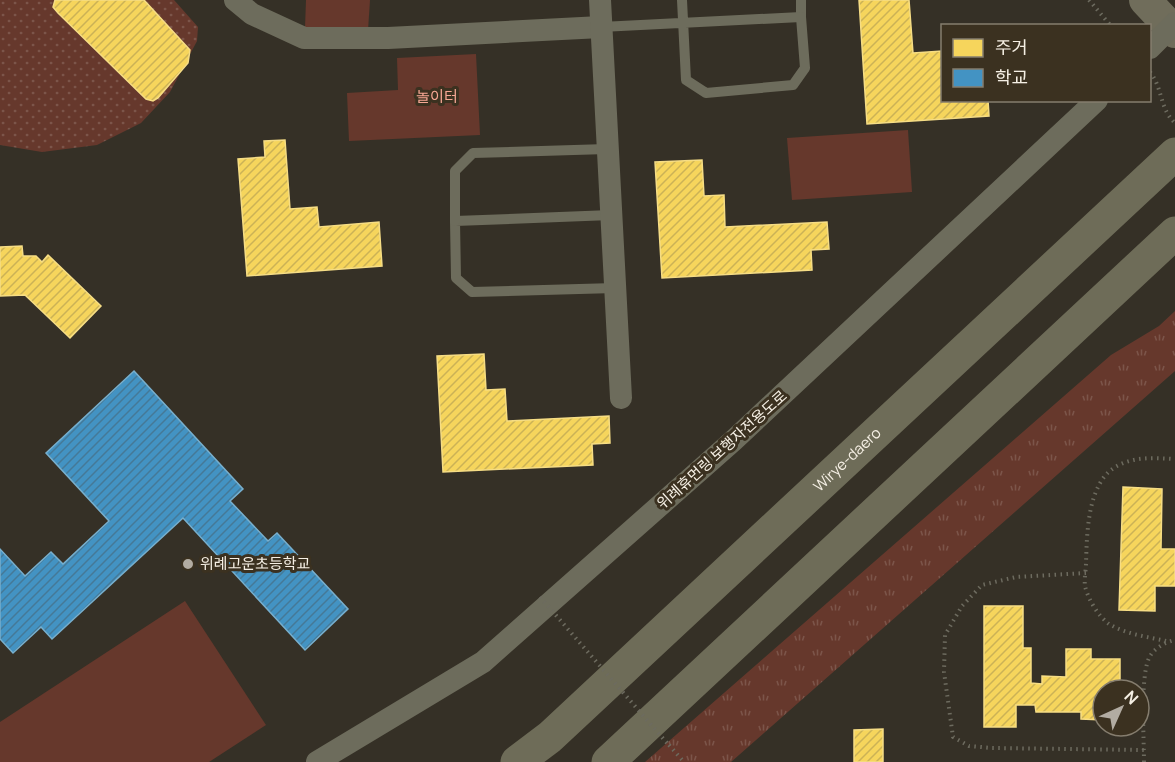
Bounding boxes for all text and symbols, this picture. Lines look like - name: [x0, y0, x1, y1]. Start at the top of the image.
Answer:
- legend: [941, 24, 1151, 102]
- text: 주거: [995, 35, 1028, 59]
- text: 학교: [995, 65, 1028, 89]
- park label: 놀이터: [416, 86, 458, 107]
- street label: 위례휴먼링 보행자전용도로: [652, 385, 791, 514]
- street label: Wirye-daero: [809, 422, 885, 496]
- place label: 위례고운초등학교: [200, 553, 310, 574]
- marker: 위례고운초등학교: [181, 557, 195, 571]
- north arrow: [1091, 678, 1151, 738]
- text: N: [1120, 686, 1143, 709]

